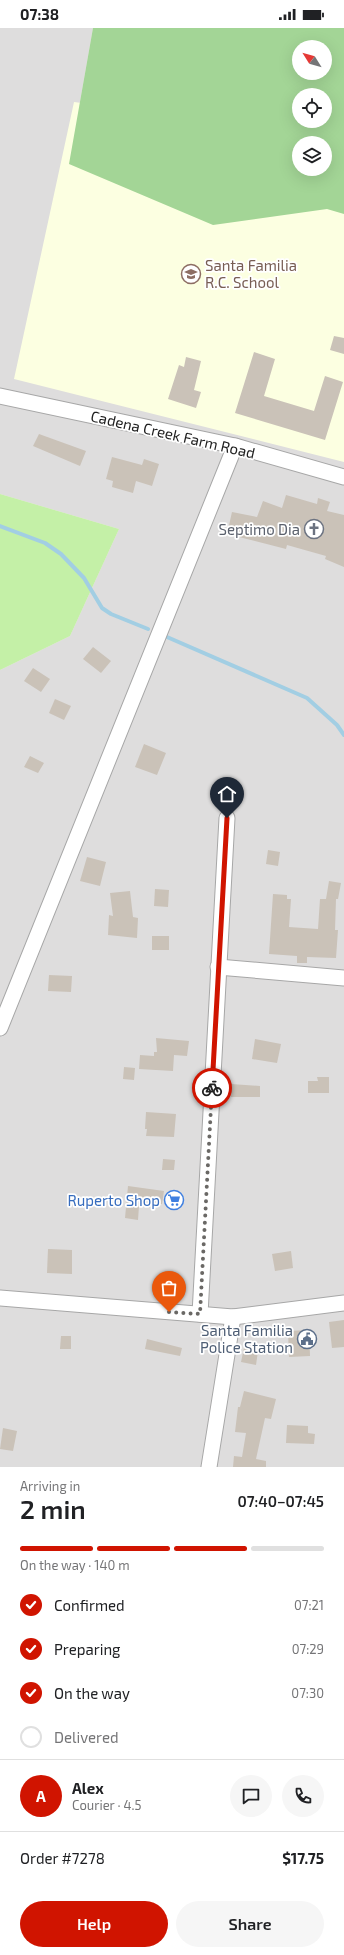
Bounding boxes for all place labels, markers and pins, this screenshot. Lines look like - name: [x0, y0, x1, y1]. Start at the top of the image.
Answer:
- place label: Santa Familia R.C. School: [205, 256, 297, 291]
- school or university icon: Santa Familia R.C. School: [180, 263, 202, 285]
- church icon: Septimo Dia: [303, 518, 325, 540]
- place label: Septimo Dia: [218, 520, 300, 538]
- pin: [210, 777, 244, 818]
- supermarket icon: Ruperto Shop: [163, 1189, 185, 1211]
- place label: Ruperto Shop: [67, 1191, 160, 1209]
- pin: [152, 1271, 186, 1312]
- place label: Santa Familia Police Station: [200, 1321, 293, 1356]
- public building icon: Santa Familia Police Station: [296, 1328, 318, 1350]

